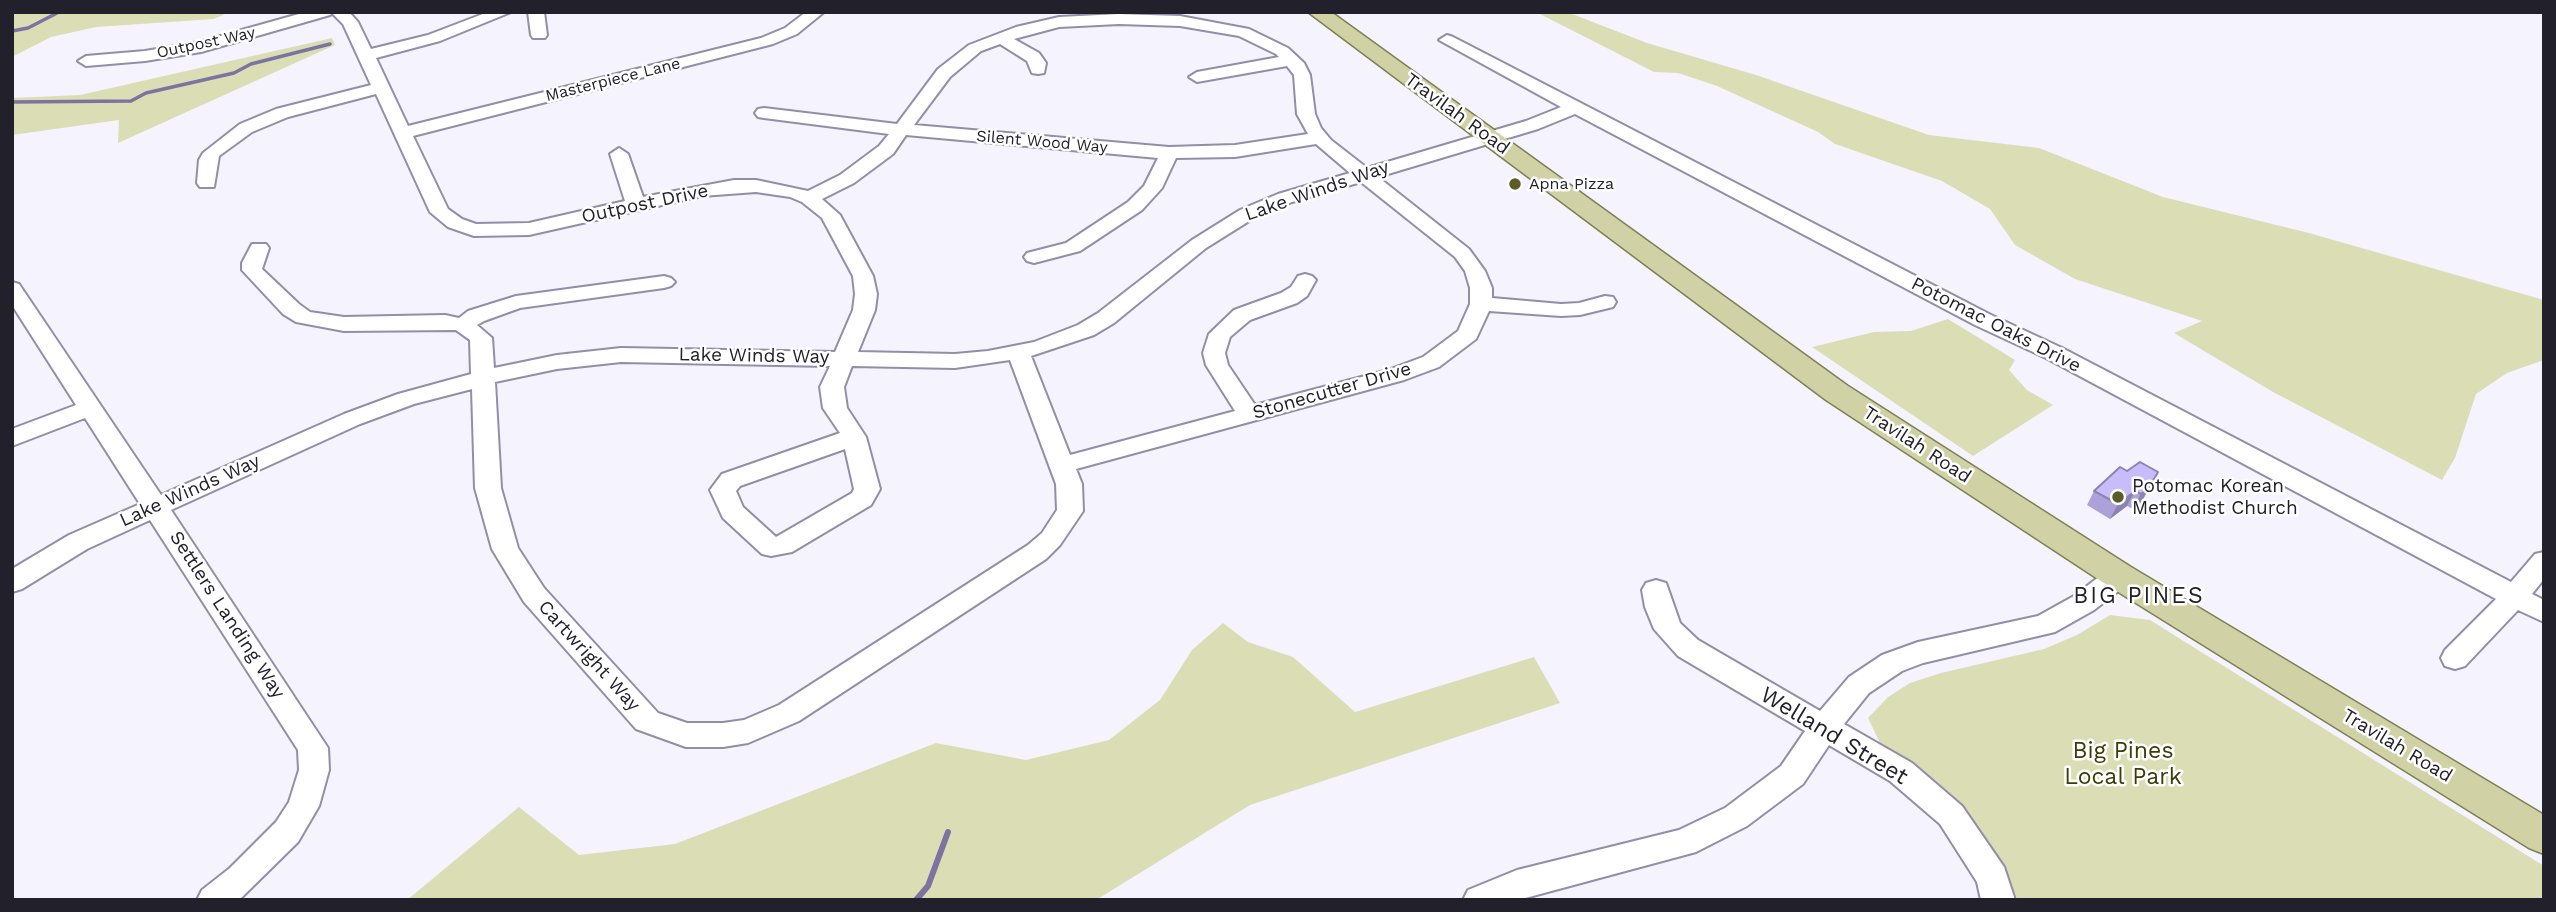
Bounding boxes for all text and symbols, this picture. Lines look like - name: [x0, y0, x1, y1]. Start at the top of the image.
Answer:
- street label: Outpost Way: [155, 23, 257, 63]
- street label: Masterpiece Lane: [544, 54, 682, 106]
- street label: Travilah Road: [1400, 68, 1514, 160]
- street label: Silent Wood Way: [976, 127, 1108, 157]
- street label: Lake Winds Way: [1242, 156, 1392, 226]
- place label: Apna Pizza: [1529, 174, 1614, 194]
- marker: Apna Pizza: [1507, 176, 1523, 192]
- street label: Outpost Drive: [580, 179, 710, 229]
- street label: Potomac Oaks Drive: [1907, 272, 2085, 378]
- street label: Lake Winds Way: [678, 343, 830, 369]
- street label: Stonecutter Drive: [1250, 357, 1414, 425]
- street label: Travilah Road: [1859, 402, 1975, 488]
- street label: Lake Winds Way: [116, 450, 264, 532]
- place label: Potomac Korean Methodist Church: [2132, 475, 2298, 519]
- marker: Potomac Korean Methodist Church: [2110, 489, 2126, 505]
- street label: Settlers Landing Way: [164, 527, 290, 703]
- district label: BIG PINES: [2074, 582, 2204, 610]
- street label: Cartwright Way: [533, 596, 645, 716]
- street label: Welland Street: [1755, 681, 1913, 791]
- street label: Travilah Road: [2338, 704, 2456, 788]
- park label: Big Pines Local Park: [2064, 737, 2182, 791]

